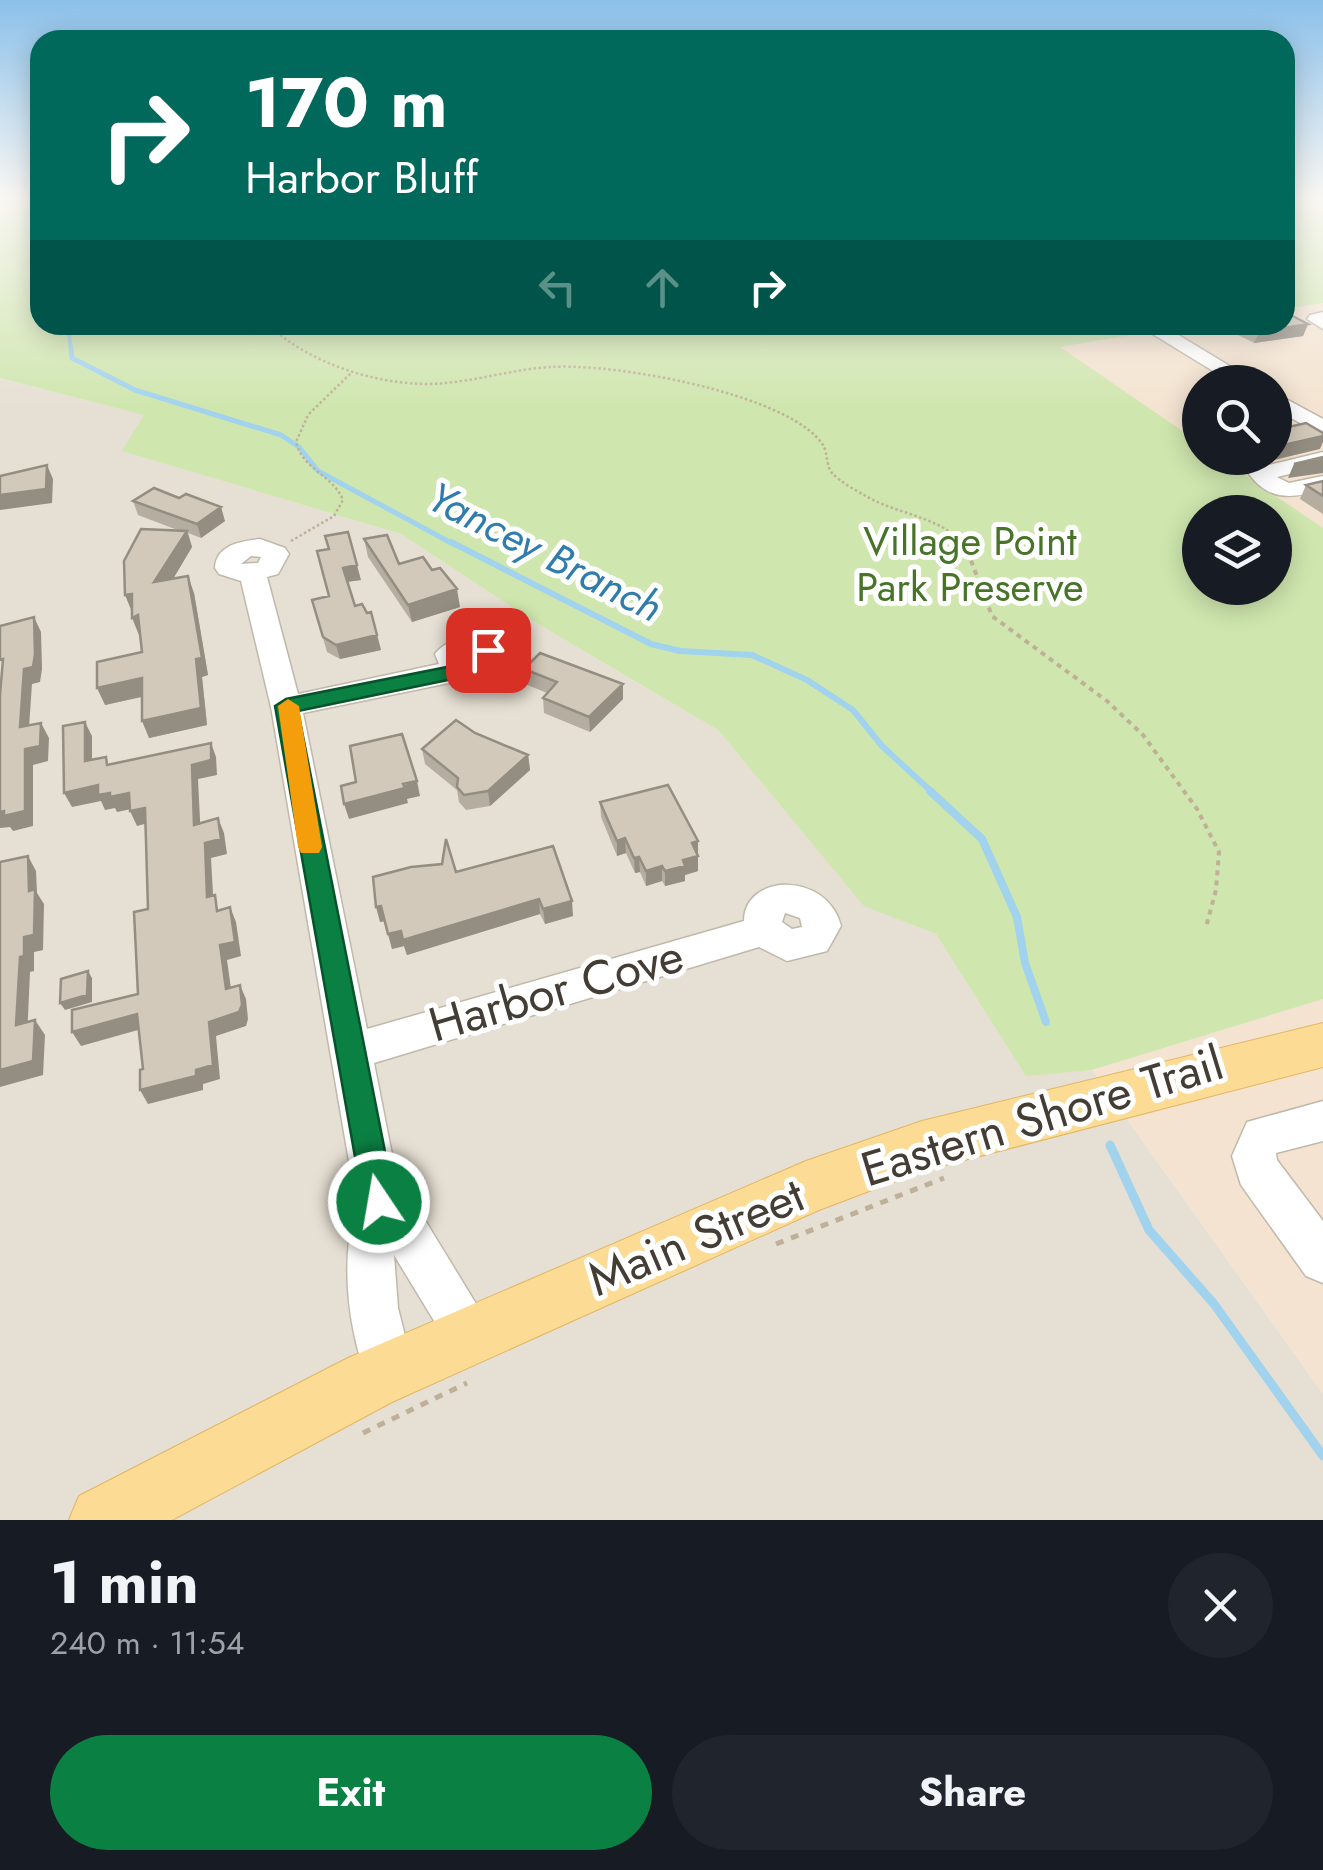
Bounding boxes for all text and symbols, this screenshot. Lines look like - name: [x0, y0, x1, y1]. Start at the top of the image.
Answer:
- text: 170 m: [245, 52, 448, 153]
- icon: right: [80, 70, 210, 200]
- text: Harbor Bluff: [245, 145, 478, 210]
- icon: left: [530, 260, 585, 315]
- icon: ahead: [635, 260, 690, 315]
- icon: right: [740, 260, 795, 315]
- map controls: [1182, 365, 1292, 605]
- button: search: [1182, 365, 1292, 475]
- water label: Yancey Branch: [417, 467, 673, 637]
- button: layers: [1182, 495, 1292, 605]
- park label: Village Point Park Preserve: [856, 512, 1084, 616]
- pin: [446, 608, 531, 693]
- icon: arrive: [461, 623, 516, 678]
- street label: Harbor Cove: [421, 921, 691, 1059]
- street label: Eastern Shore Trail: [852, 1028, 1232, 1204]
- position arrow: [327, 1150, 431, 1254]
- street label: Main Street: [577, 1160, 815, 1313]
- text: 1 min: [50, 1539, 199, 1626]
- button: close: [1168, 1553, 1273, 1658]
- text: 240 m · 11:54: [50, 1620, 245, 1666]
- button: Exit: [50, 1735, 652, 1850]
- button: Share: [672, 1735, 1273, 1850]

